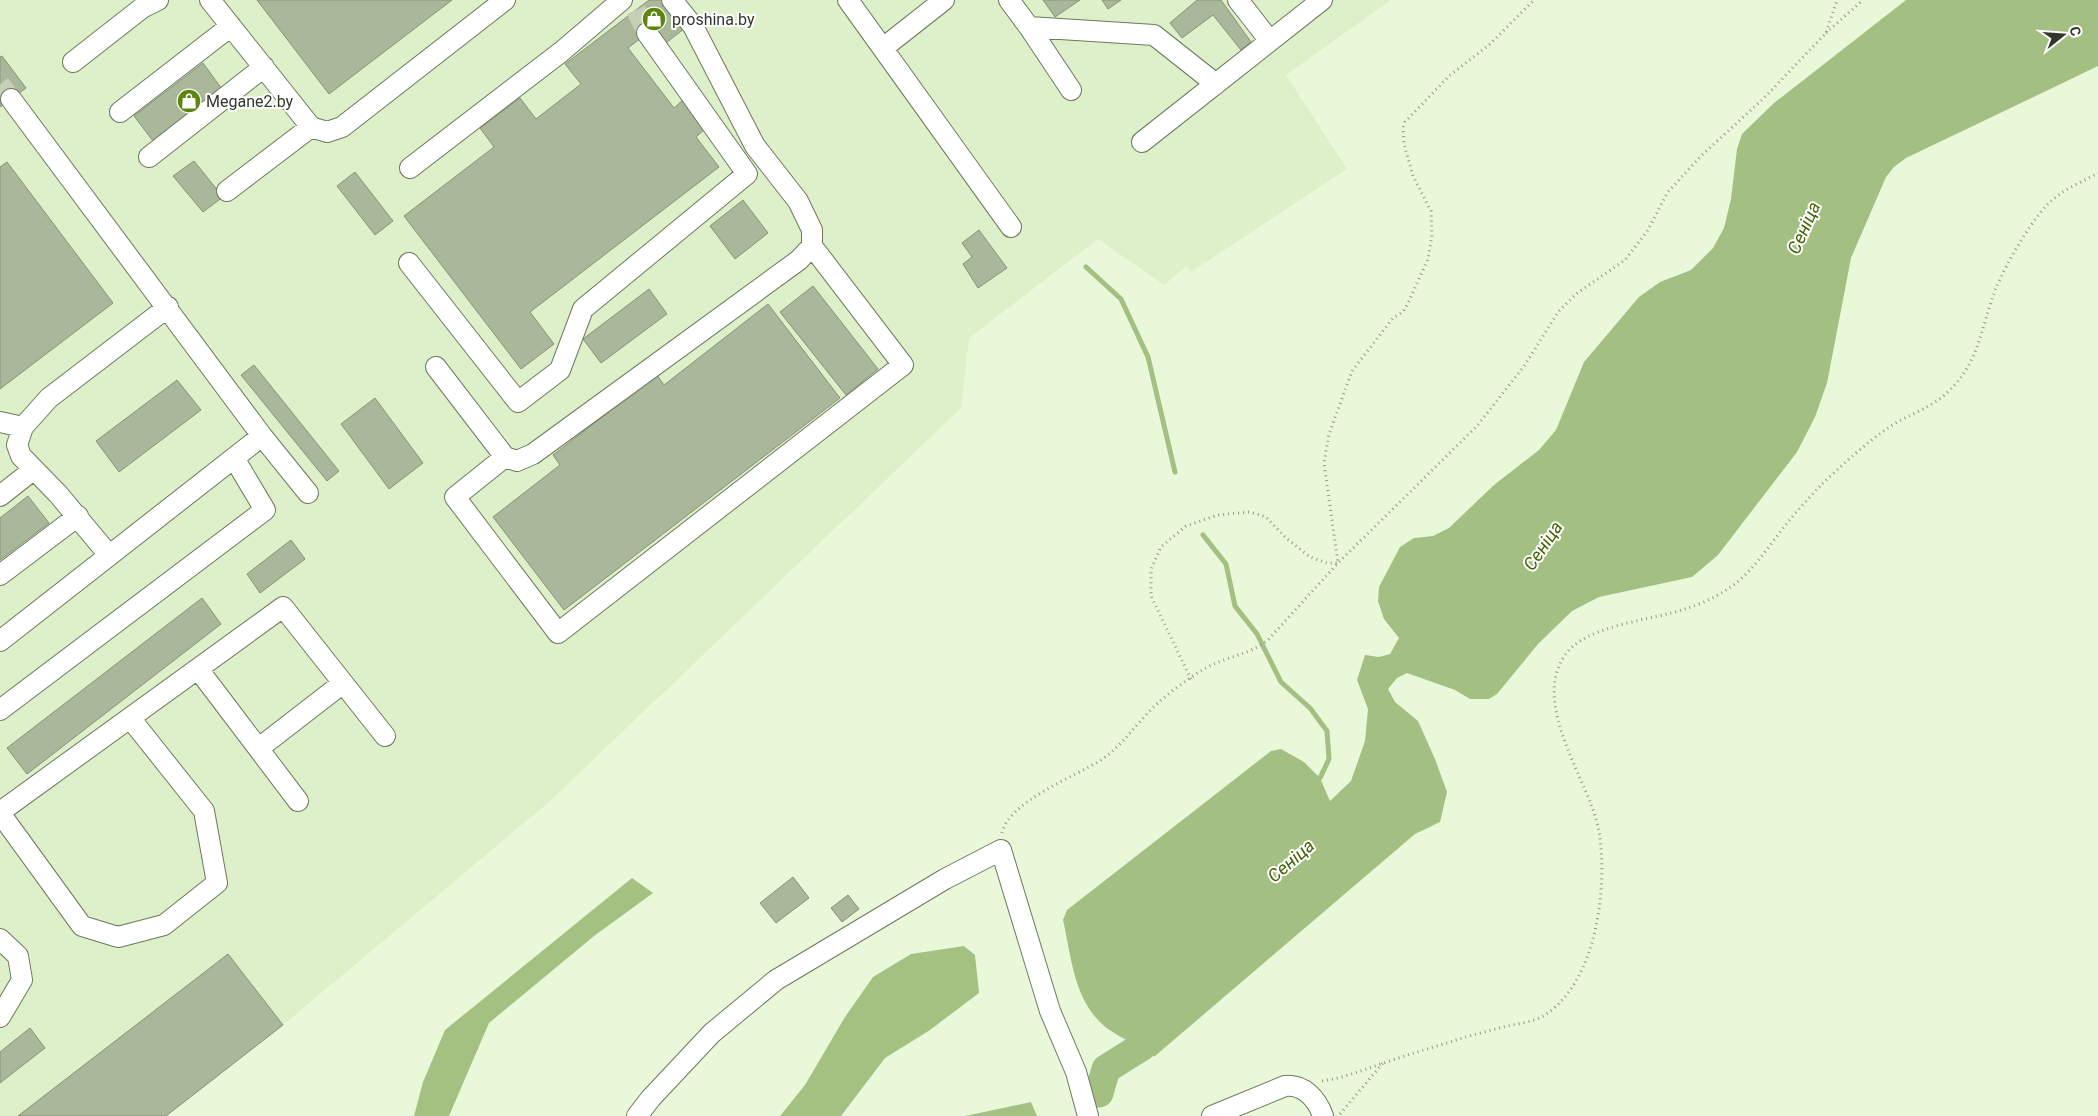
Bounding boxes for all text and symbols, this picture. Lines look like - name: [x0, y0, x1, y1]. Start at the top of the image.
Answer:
- shop icon: proshina.by: [641, 6, 667, 32]
- place label: proshina.by: [672, 10, 755, 29]
- north arrow: [2038, 10, 2088, 60]
- text: С: [2066, 24, 2084, 38]
- shop icon: Megane2.by: [176, 88, 202, 114]
- place label: Megane2.by: [206, 92, 294, 111]
- water label: Сеніца: [1783, 198, 1824, 257]
- water label: Сеніца: [1519, 517, 1567, 574]
- water label: Сеніца: [1263, 835, 1318, 887]

